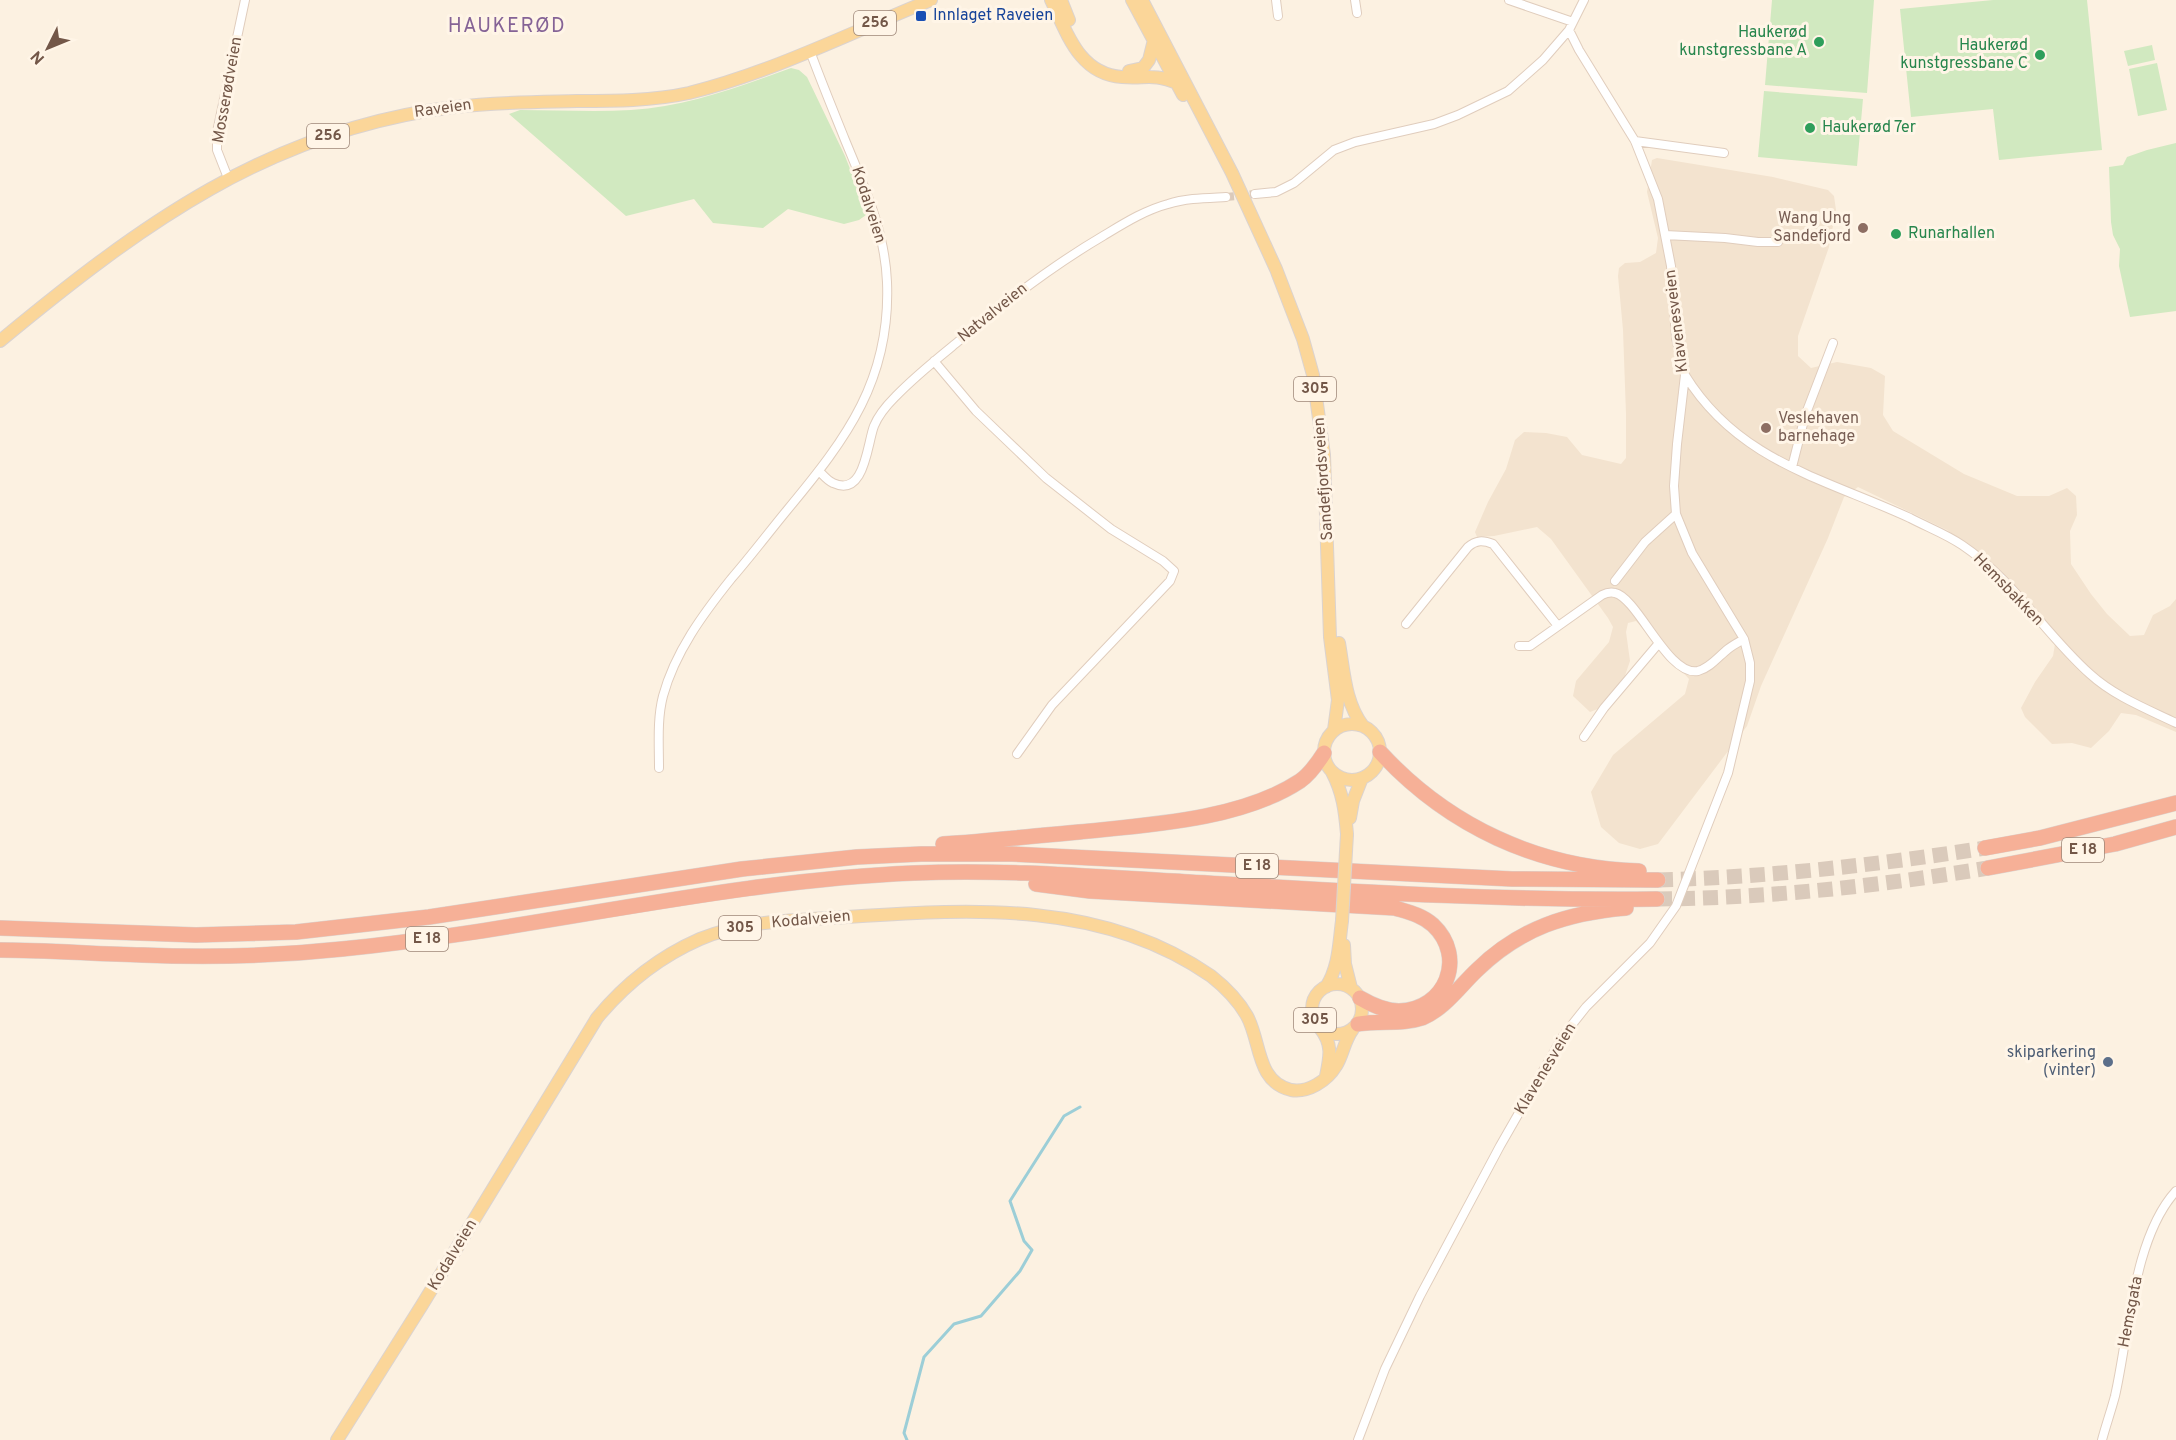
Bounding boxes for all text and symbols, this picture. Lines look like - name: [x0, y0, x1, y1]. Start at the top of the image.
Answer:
- place label: Innlaget Raveien: [933, 6, 1053, 26]
- marker: Innlaget Raveien: [914, 9, 928, 23]
- road number: 256: [854, 11, 896, 35]
- district label: HAUKERØD: [448, 14, 566, 40]
- north arrow: [18, 18, 78, 78]
- place label: Haukerød kunstgressbane A: [1679, 23, 1807, 61]
- street label: Mosserødveien: [209, 35, 247, 145]
- marker: Haukerød kunstgressbane A: [1812, 35, 1826, 49]
- place label: Haukerød kunstgressbane C: [1900, 36, 2028, 74]
- text: N: [27, 46, 50, 68]
- marker: Haukerød kunstgressbane C: [2033, 48, 2047, 62]
- street label: Raveien: [413, 95, 473, 123]
- place label: Haukerød 7er: [1822, 118, 1916, 138]
- marker: Haukerød 7er: [1803, 121, 1817, 135]
- road number: 256: [307, 124, 349, 148]
- street label: Kodalveien: [846, 164, 890, 246]
- place label: Wang Ung Sandefjord: [1773, 209, 1851, 247]
- marker: Wang Ung Sandefjord: [1856, 221, 1870, 235]
- place label: Runarhallen: [1908, 224, 1995, 244]
- marker: Runarhallen: [1889, 227, 1903, 241]
- street label: Klavenesveien: [1661, 268, 1693, 374]
- street label: Natvalveien: [954, 279, 1032, 347]
- road number: 305: [1294, 377, 1336, 401]
- place label: Veslehaven barnehage: [1778, 409, 1859, 447]
- street label: Sandefjordsveien: [1310, 417, 1338, 541]
- marker: Veslehaven barnehage: [1759, 421, 1773, 435]
- street label: Hemsbakken: [1969, 550, 2047, 630]
- road number: E 18: [2062, 838, 2104, 862]
- road number: E 18: [1236, 854, 1278, 878]
- street label: Kodalveien: [771, 907, 851, 933]
- road number: 305: [719, 916, 761, 940]
- road number: E 18: [406, 927, 448, 951]
- road number: 305: [1294, 1008, 1336, 1032]
- street label: Klavenesveien: [1511, 1019, 1581, 1119]
- place label: skiparkering (vinter): [2007, 1043, 2096, 1081]
- marker: skiparkering (vinter): [2101, 1055, 2115, 1069]
- street label: Kodalveien: [424, 1216, 482, 1294]
- street label: Hemsgata: [2114, 1275, 2148, 1349]

